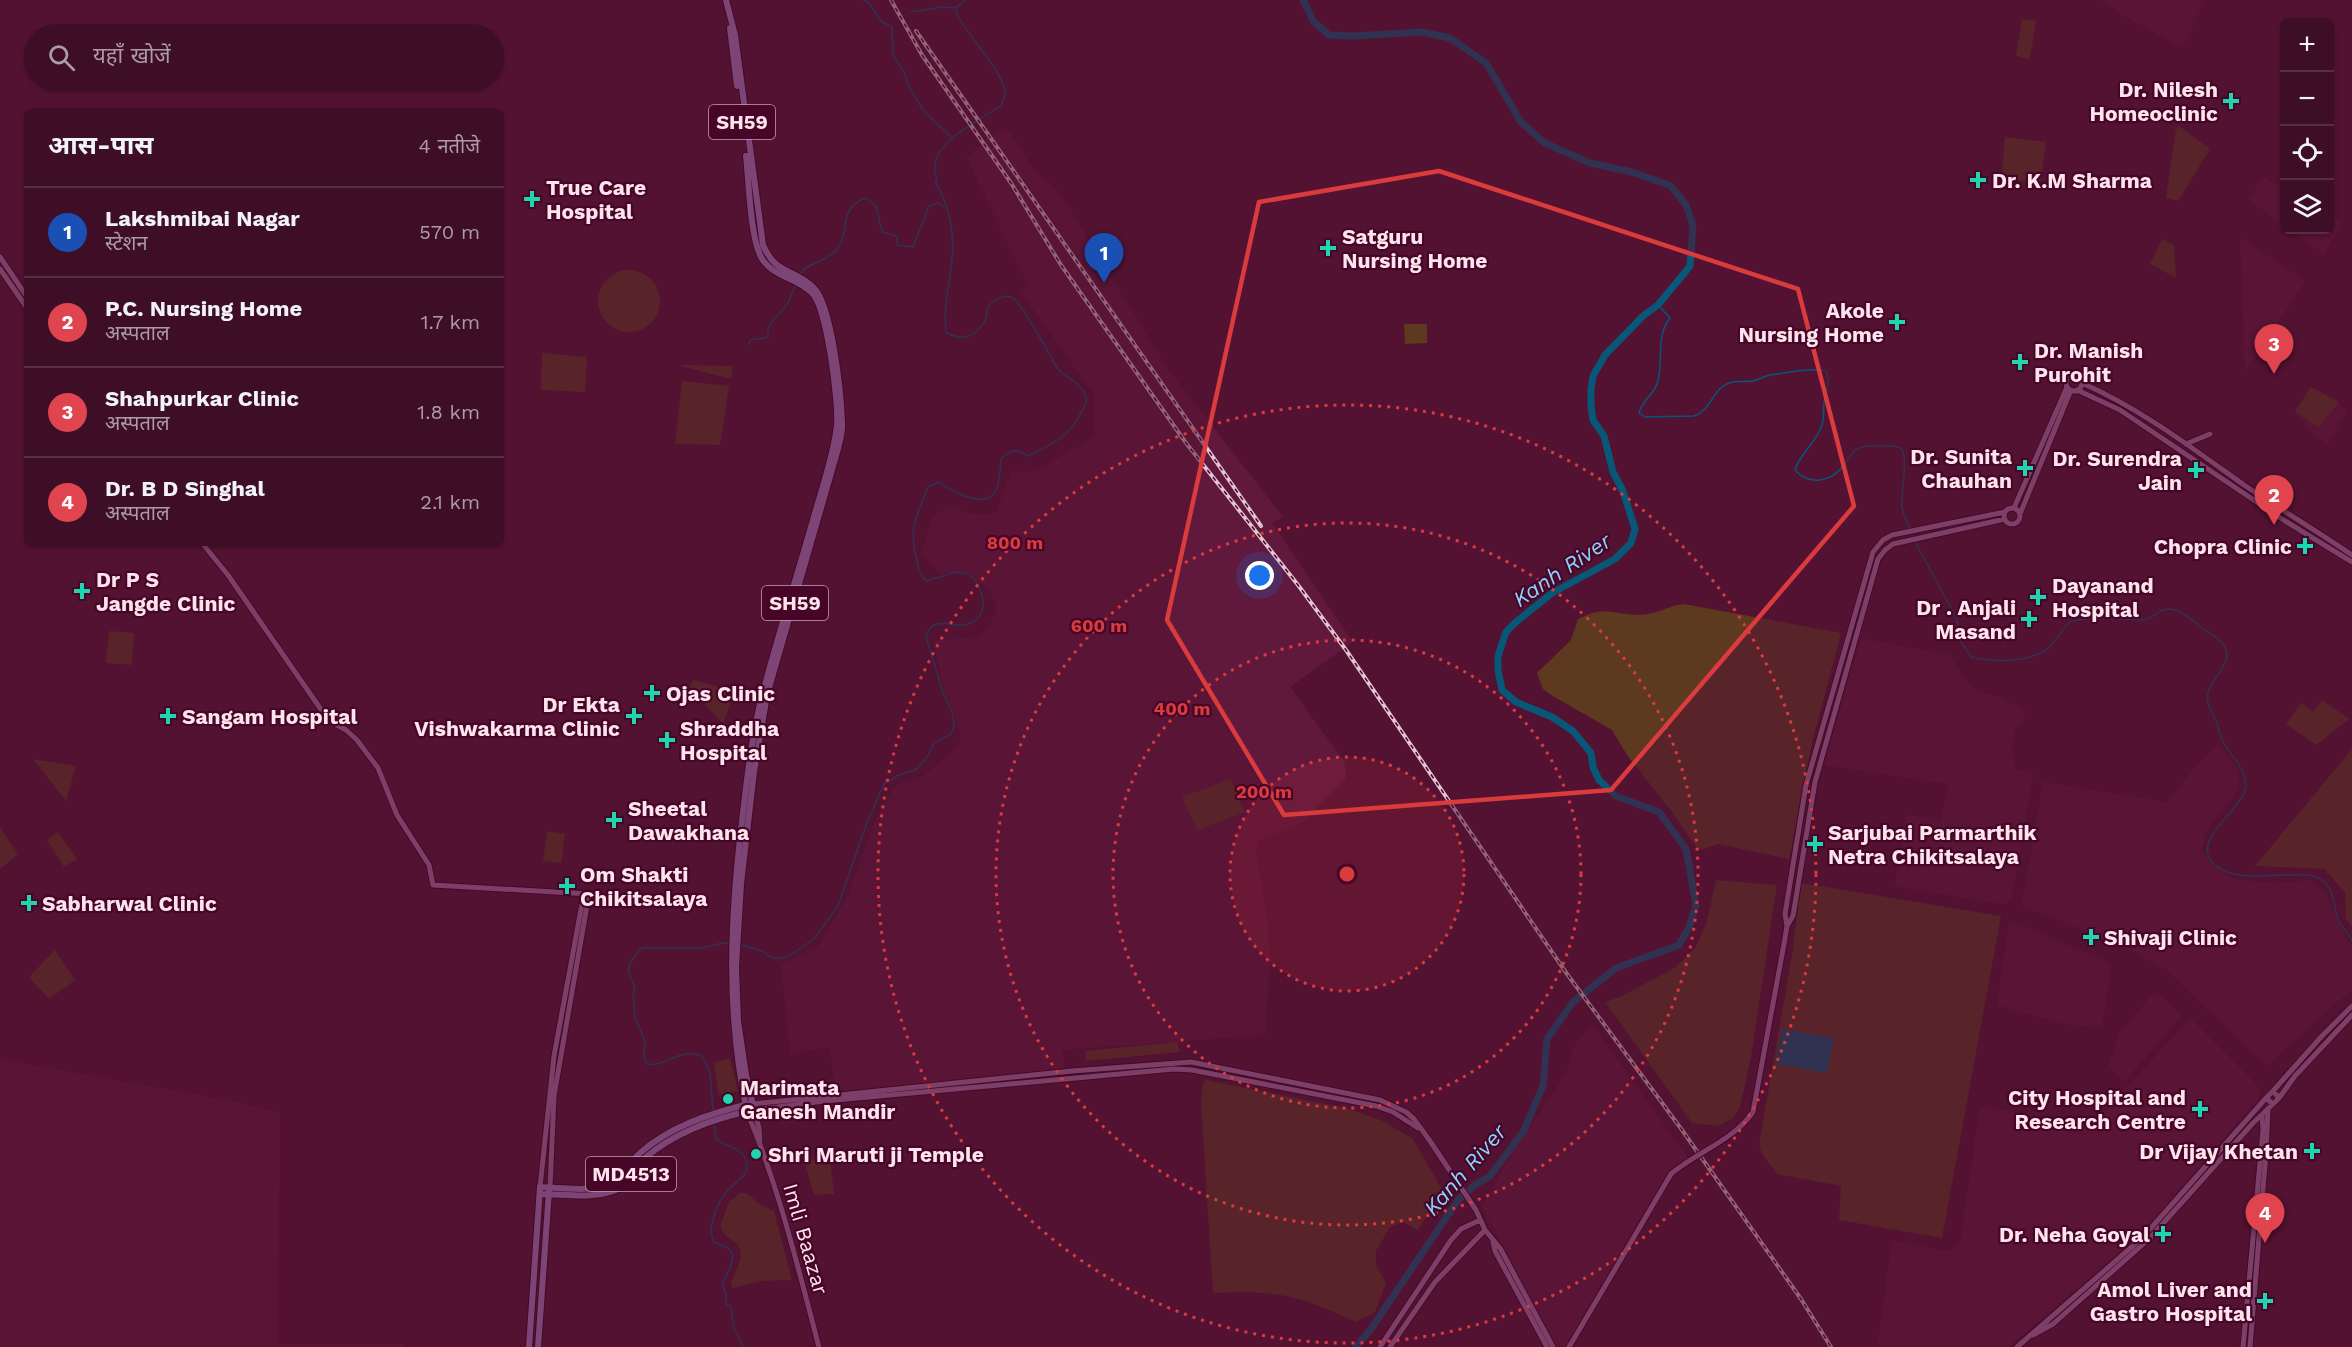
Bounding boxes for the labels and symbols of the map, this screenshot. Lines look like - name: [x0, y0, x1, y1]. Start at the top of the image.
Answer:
- place label: Dr. Nilesh Homeoclinic: [2089, 77, 2218, 126]
- marker: Dr. Nilesh Homeoclinic: [2222, 92, 2240, 110]
- road number: SH59: [709, 105, 775, 139]
- place label: Dr. K.M Sharma: [1992, 168, 2153, 193]
- marker: Dr. K.M Sharma: [1969, 171, 1987, 189]
- place label: True Care Hospital: [546, 175, 646, 224]
- marker: True Care Hospital: [523, 190, 541, 208]
- place label: Satguru Nursing Home: [1342, 224, 1487, 273]
- pin: 1: [1084, 234, 1124, 283]
- marker: Satguru Nursing Home: [1319, 239, 1337, 257]
- place label: Akole Nursing Home: [1739, 298, 1884, 347]
- marker: Akole Nursing Home: [1888, 313, 1906, 331]
- pin: 3: [2254, 324, 2294, 374]
- place label: Dr. Manish Purohit: [2034, 338, 2143, 387]
- marker: Dr. Manish Purohit: [2011, 353, 2029, 371]
- place label: Dr. Sunita Chauhan: [1910, 444, 2013, 493]
- place label: Dr. Surendra Jain: [2053, 446, 2183, 495]
- marker: Dr. Sunita Chauhan: [2016, 459, 2034, 477]
- marker: Dr. Surendra Jain: [2187, 461, 2205, 479]
- pin: 2: [2254, 476, 2294, 525]
- water label: Kanh River: [1508, 527, 1617, 612]
- text: 800 m: [987, 532, 1043, 553]
- place label: Chopra Clinic: [2154, 534, 2292, 559]
- marker: Chopra Clinic: [2296, 537, 2314, 555]
- your location: [1245, 561, 1274, 590]
- place label: Dr P S Jangde Clinic: [96, 567, 236, 616]
- place label: Dayanand Hospital: [2052, 573, 2154, 622]
- marker: Dr P S Jangde Clinic: [73, 582, 91, 600]
- road number: SH59: [762, 586, 828, 620]
- marker: Dayanand Hospital: [2029, 588, 2047, 606]
- place label: Dr . Anjali Masand: [1916, 595, 2016, 644]
- marker: Dr . Anjali Masand: [2020, 610, 2038, 628]
- text: 600 m: [1071, 615, 1127, 636]
- place label: Ojas Clinic: [666, 681, 775, 706]
- marker: Ojas Clinic: [643, 684, 661, 702]
- place label: Dr Ekta Vishwakarma Clinic: [414, 692, 621, 741]
- text: 400 m: [1154, 698, 1210, 719]
- place label: Sangam Hospital: [182, 704, 357, 729]
- marker: Sangam Hospital: [159, 707, 177, 725]
- marker: Dr Ekta Vishwakarma Clinic: [625, 707, 643, 725]
- place label: Shraddha Hospital: [680, 716, 780, 765]
- marker: Shraddha Hospital: [658, 731, 676, 749]
- text: 200 m: [1236, 781, 1292, 802]
- place label: Sheetal Dawakhana: [628, 796, 750, 845]
- marker: Sheetal Dawakhana: [605, 811, 623, 829]
- place label: Sarjubai Parmarthik Netra Chikitsalaya: [1828, 820, 2038, 869]
- marker: Sarjubai Parmarthik Netra Chikitsalaya: [1806, 835, 1824, 853]
- place label: Om Shakti Chikitsalaya: [580, 862, 708, 911]
- centre of rings: [1337, 864, 1357, 884]
- marker: Om Shakti Chikitsalaya: [558, 877, 576, 895]
- place label: Sabharwal Clinic: [42, 891, 217, 916]
- marker: Sabharwal Clinic: [20, 894, 38, 912]
- place label: Shivaji Clinic: [2104, 925, 2237, 950]
- marker: Shivaji Clinic: [2082, 928, 2100, 946]
- place label: Marimata Ganesh Mandir: [740, 1075, 895, 1124]
- place label: City Hospital and Research Centre: [2008, 1085, 2186, 1134]
- marker: Marimata Ganesh Mandir: [721, 1092, 735, 1106]
- marker: City Hospital and Research Centre: [2191, 1100, 2209, 1118]
- water label: Kanh River: [1419, 1118, 1512, 1221]
- place label: Dr Vijay Khetan: [2139, 1139, 2298, 1164]
- place label: Shri Maruti ji Temple: [768, 1142, 984, 1167]
- marker: Dr Vijay Khetan: [2303, 1142, 2321, 1160]
- marker: Shri Maruti ji Temple: [749, 1147, 763, 1161]
- road number: MD4513: [586, 1157, 676, 1191]
- street label: Imli Baazar: [778, 1181, 834, 1298]
- pin: 4: [2246, 1194, 2284, 1243]
- place label: Dr. Neha Goyal: [1999, 1222, 2150, 1247]
- marker: Dr. Neha Goyal: [2154, 1225, 2172, 1243]
- place label: Amol Liver and Gastro Hospital: [2090, 1277, 2252, 1326]
- marker: Amol Liver and Gastro Hospital: [2256, 1292, 2274, 1310]

